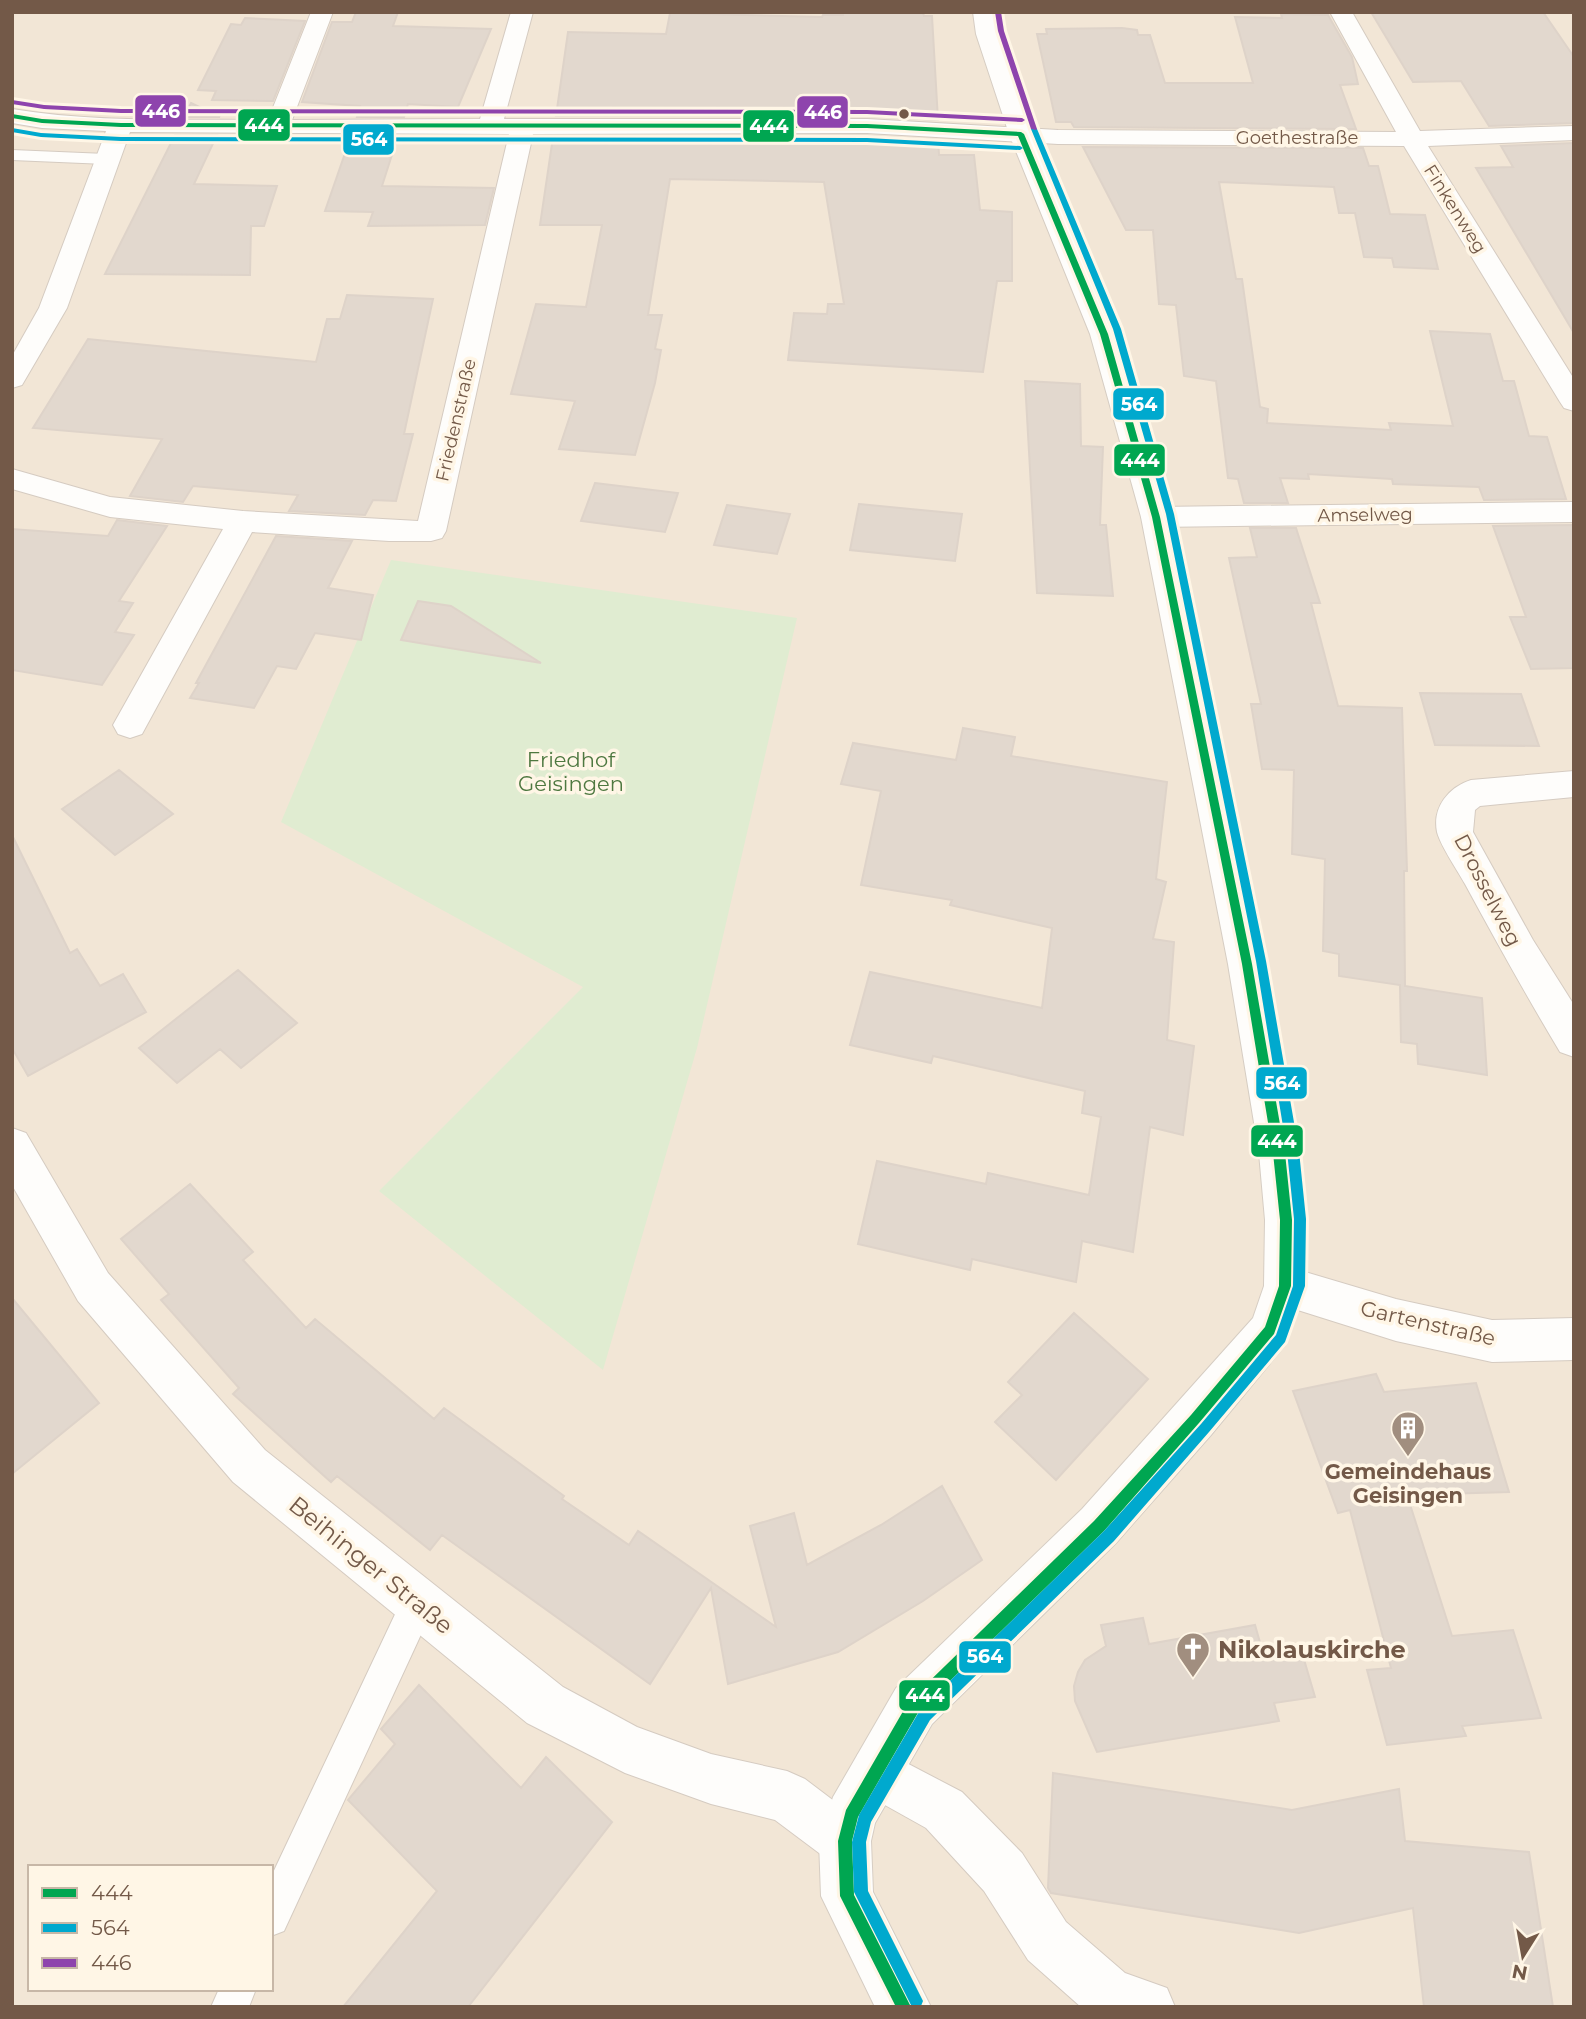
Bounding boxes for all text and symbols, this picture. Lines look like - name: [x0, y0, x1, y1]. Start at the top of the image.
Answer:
- line badge: 446: [134, 94, 187, 128]
- line badge: 446: [796, 95, 849, 129]
- text: 446: [142, 100, 180, 123]
- text: 446: [804, 101, 842, 124]
- unlabelled marker: [897, 107, 911, 121]
- line badge: 444: [237, 108, 291, 142]
- line badge: 444: [742, 109, 795, 143]
- text: 444: [244, 114, 284, 137]
- text: 444: [749, 115, 789, 138]
- line badge: 564: [342, 123, 395, 156]
- street label: Goethestraße: [1236, 127, 1358, 149]
- text: 564: [351, 128, 387, 151]
- street label: Finkenweg: [1419, 161, 1491, 257]
- street label: Friedenstraße: [431, 356, 481, 484]
- line badge: 564: [1112, 387, 1165, 421]
- text: 564: [1121, 393, 1157, 416]
- line badge: 444: [1113, 443, 1166, 477]
- text: 444: [1120, 449, 1160, 472]
- street label: Amselweg: [1317, 503, 1413, 527]
- park label: Friedhof Geisingen: [518, 747, 624, 796]
- street label: Drosselweg: [1449, 830, 1527, 950]
- line badge: 564: [1255, 1066, 1308, 1100]
- text: 564: [1264, 1072, 1300, 1095]
- line badge: 444: [1250, 1124, 1304, 1158]
- text: 444: [1257, 1130, 1297, 1153]
- street label: Gartenstraße: [1358, 1295, 1498, 1351]
- building icon: Gemeindehaus Geisingen: [1389, 1409, 1427, 1458]
- place label: Gemeindehaus Geisingen: [1325, 1459, 1491, 1508]
- street label: Beihinger Straße: [283, 1490, 459, 1640]
- church icon: Nikolauskirche: [1174, 1630, 1212, 1679]
- place label: Nikolauskirche: [1218, 1635, 1406, 1664]
- line badge: 564: [958, 1640, 1012, 1674]
- text: 564: [967, 1645, 1003, 1668]
- line badge: 444: [898, 1679, 951, 1712]
- text: 444: [905, 1684, 945, 1707]
- legend: [28, 1865, 273, 1991]
- text: 444: [91, 1880, 133, 1905]
- text: 564: [91, 1915, 130, 1940]
- north arrow: [1488, 1921, 1558, 1991]
- text: 446: [91, 1950, 132, 1975]
- text: N: [1510, 1959, 1530, 1985]

